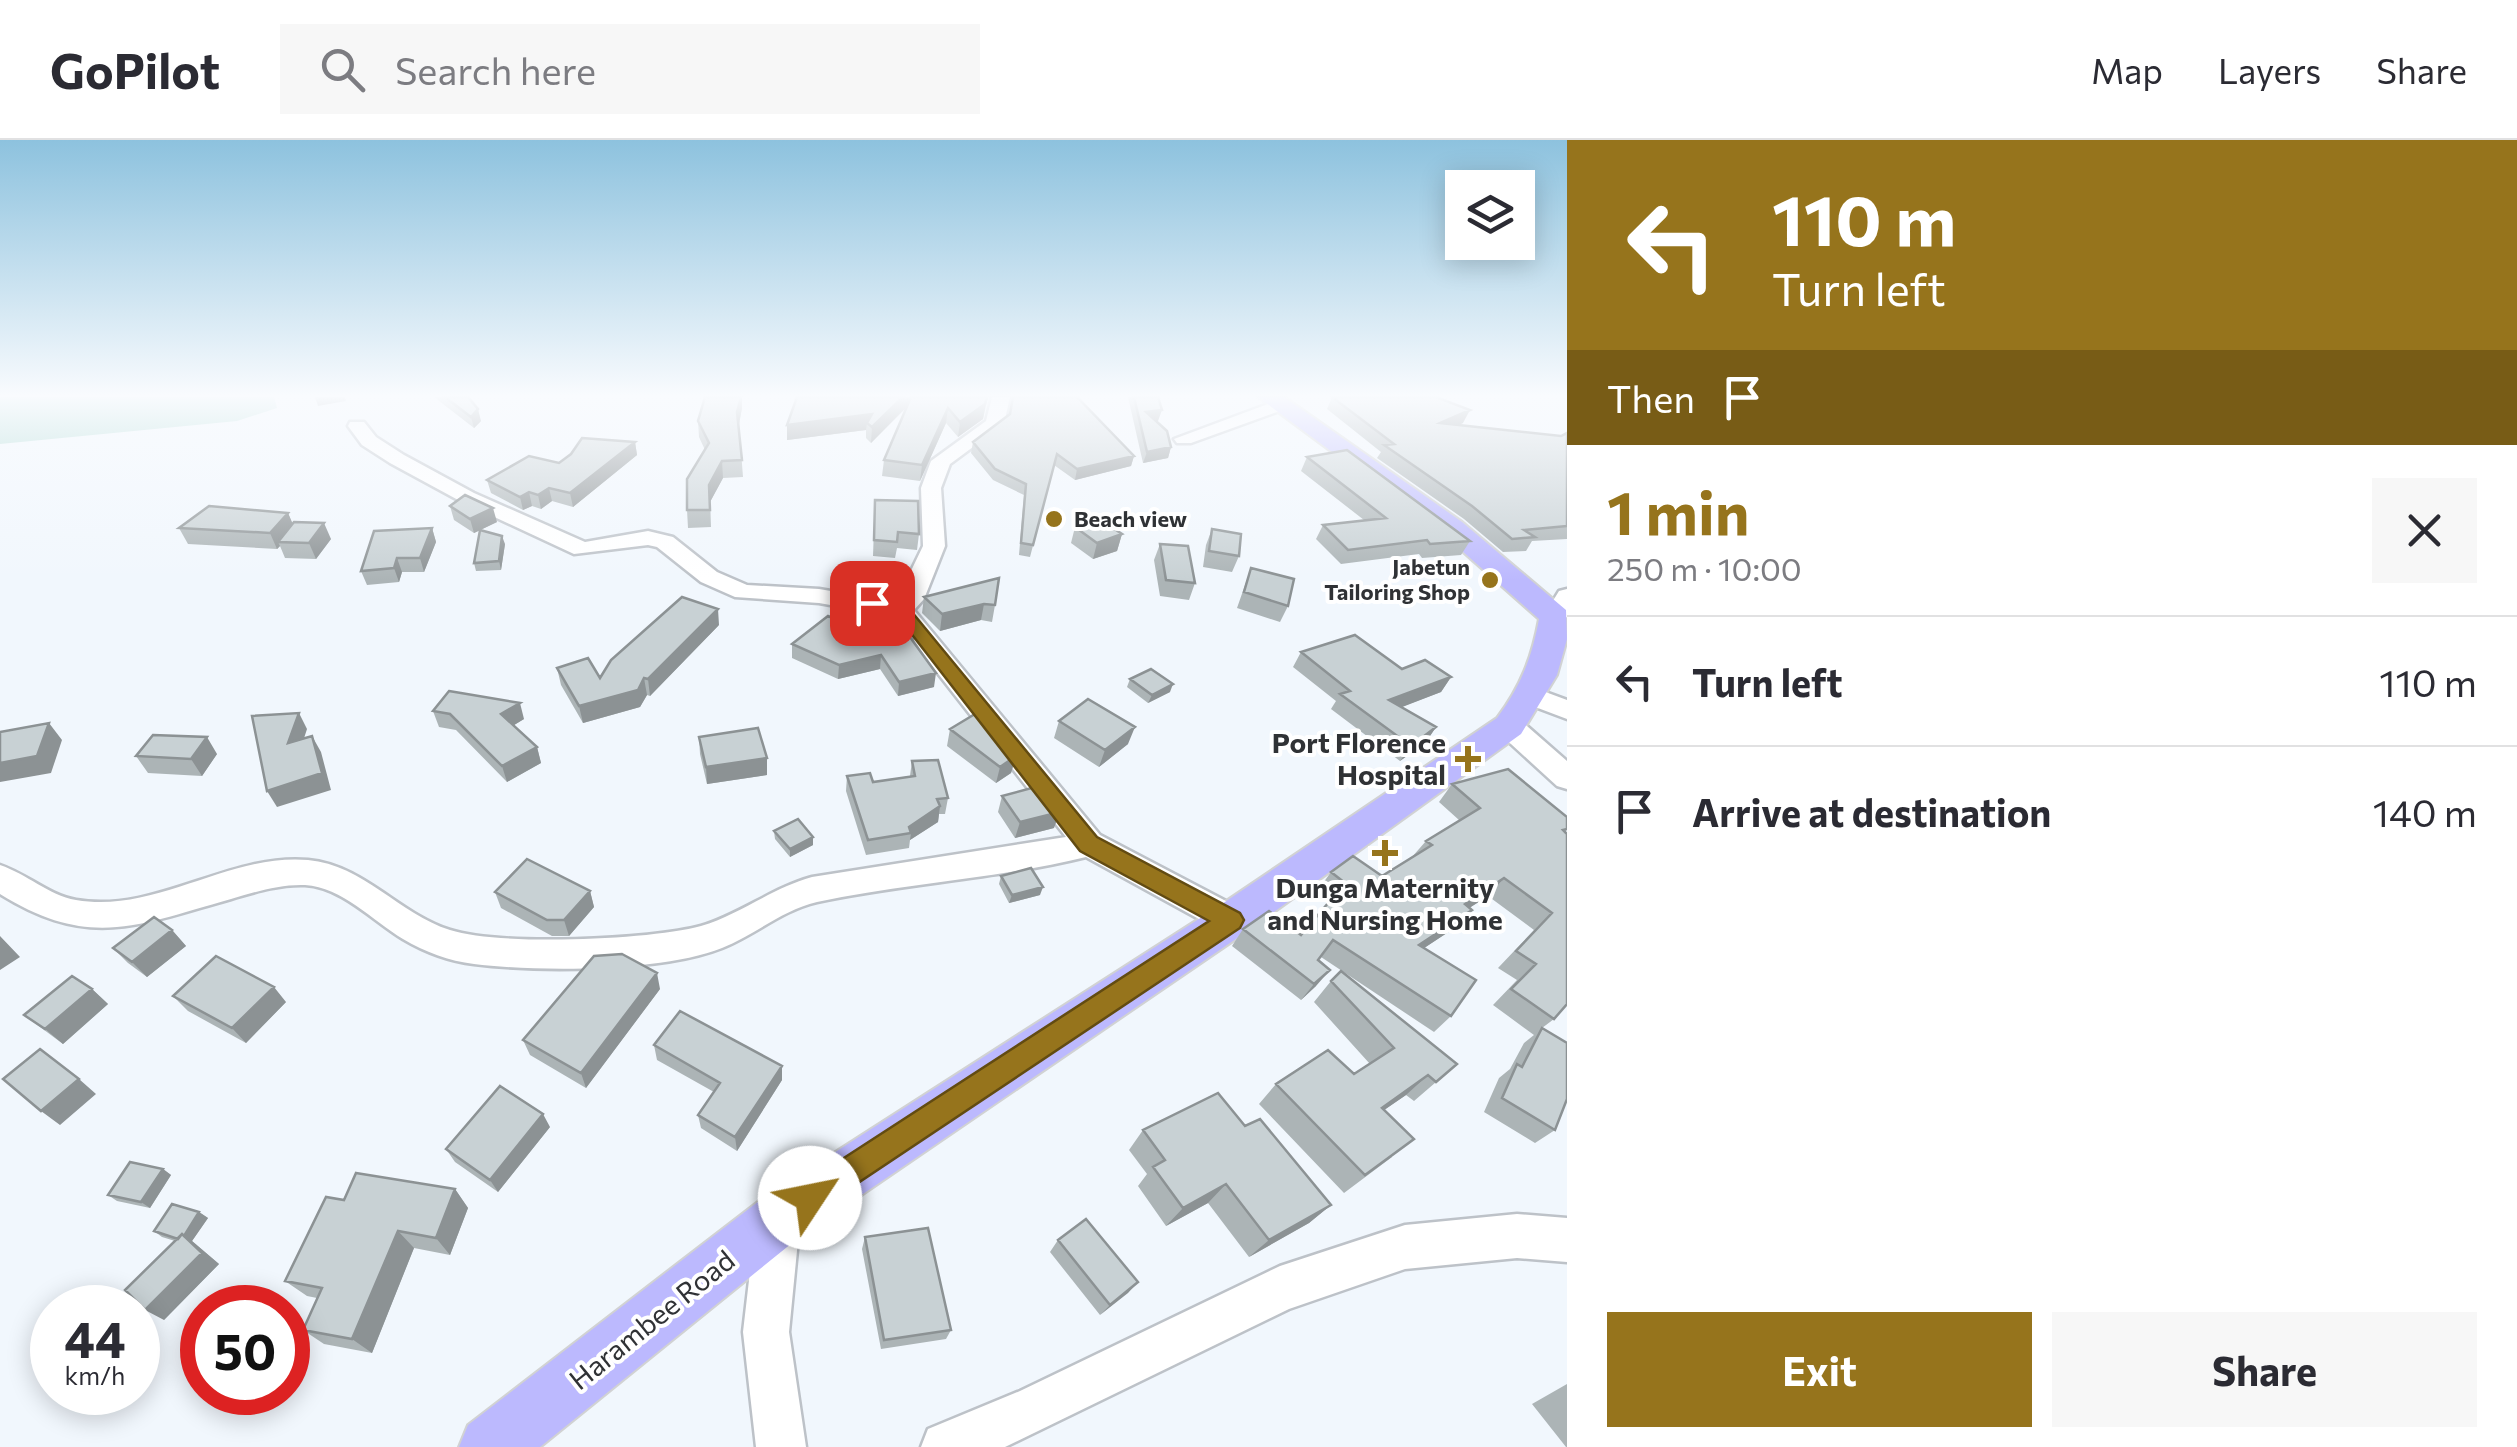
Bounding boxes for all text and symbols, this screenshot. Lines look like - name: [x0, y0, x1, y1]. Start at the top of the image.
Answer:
- search box: [280, 24, 980, 114]
- text: GoPilot: [50, 40, 220, 99]
- icon: search: [315, 42, 370, 97]
- text: Search here: [395, 46, 596, 93]
- text: Map: [2091, 48, 2163, 91]
- text: Layers: [2218, 48, 2321, 91]
- text: Share: [2376, 48, 2467, 91]
- map controls: [1445, 170, 1535, 260]
- button: layers: [1445, 170, 1535, 260]
- text: 110 m: [1772, 175, 1956, 260]
- icon: left: [1607, 180, 1737, 310]
- text: Turn left: [1772, 260, 1946, 315]
- icon: arrive: [1715, 370, 1770, 425]
- text: Then: [1607, 374, 1695, 421]
- text: 1 min: [1607, 474, 1749, 547]
- button: close: [2372, 478, 2477, 583]
- place label: Beach view: [1074, 505, 1187, 532]
- marker: Beach view: [1043, 508, 1065, 530]
- text: 250 m · 10:00: [1607, 548, 1802, 588]
- place label: Jabetun Tailoring Shop: [1324, 553, 1470, 605]
- pin: [830, 561, 915, 646]
- marker: Jabetun Tailoring Shop: [1479, 569, 1501, 591]
- icon: arrive: [845, 576, 900, 631]
- icon: left: [1607, 654, 1662, 709]
- text: Turn left: [1692, 658, 1843, 705]
- text: 110 m: [2379, 658, 2477, 705]
- place label: Port Florence Hospital: [1272, 725, 1446, 791]
- marker: Port Florence Hospital: [1455, 746, 1481, 772]
- icon: arrive: [1607, 784, 1662, 839]
- text: Arrive at destination: [1692, 788, 2051, 835]
- text: 140 m: [2373, 788, 2477, 835]
- marker: Dunga Maternity and Nursing Home: [1372, 840, 1398, 866]
- place label: Dunga Maternity and Nursing Home: [1267, 870, 1503, 936]
- position arrow: [758, 1146, 862, 1250]
- street label: Harambee Road: [562, 1242, 741, 1396]
- speed limit sign: 50: [180, 1285, 310, 1415]
- text: 44: [64, 1307, 126, 1368]
- button: Exit: [1607, 1312, 2032, 1427]
- button: Share: [2052, 1312, 2477, 1427]
- text: km/h: [65, 1360, 125, 1390]

